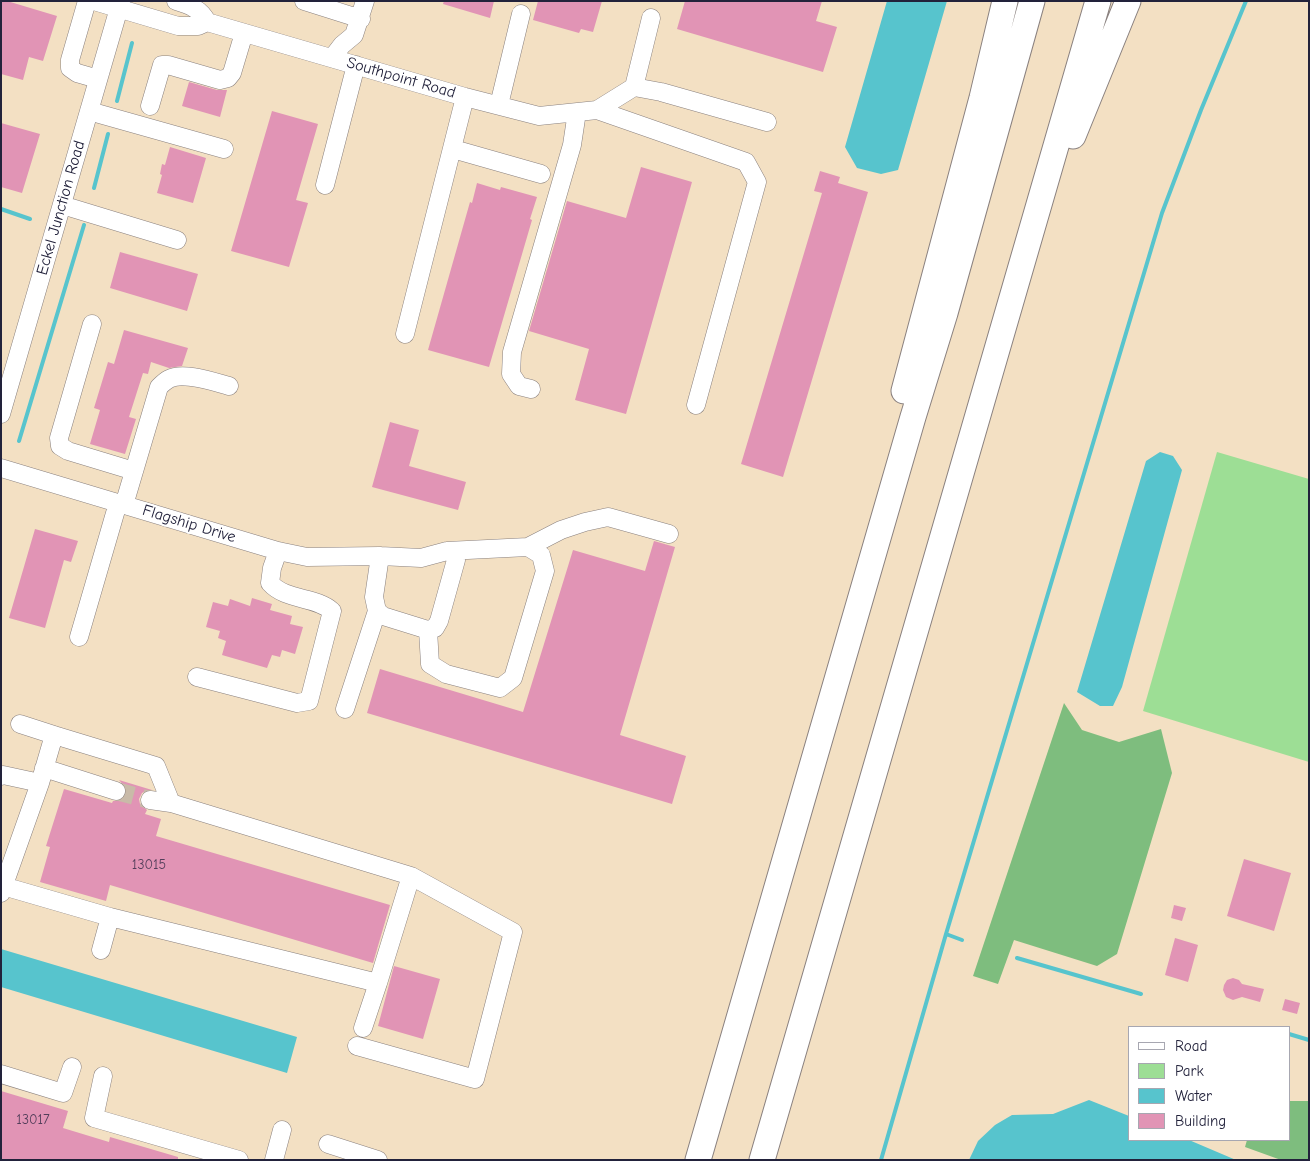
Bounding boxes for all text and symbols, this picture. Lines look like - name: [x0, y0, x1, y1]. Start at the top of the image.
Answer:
- street label: Southpoint Road: [344, 53, 458, 103]
- street label: Eckel Junction Road: [33, 139, 89, 277]
- street label: Flagship Drive: [140, 501, 238, 547]
- house number: 13015: [132, 857, 166, 873]
- legend: [1128, 1026, 1290, 1141]
- text: Road: [1175, 1037, 1207, 1055]
- text: Park: [1175, 1062, 1204, 1080]
- text: Water: [1175, 1087, 1212, 1105]
- house number: 13017: [16, 1112, 50, 1128]
- text: Building: [1175, 1112, 1226, 1130]

